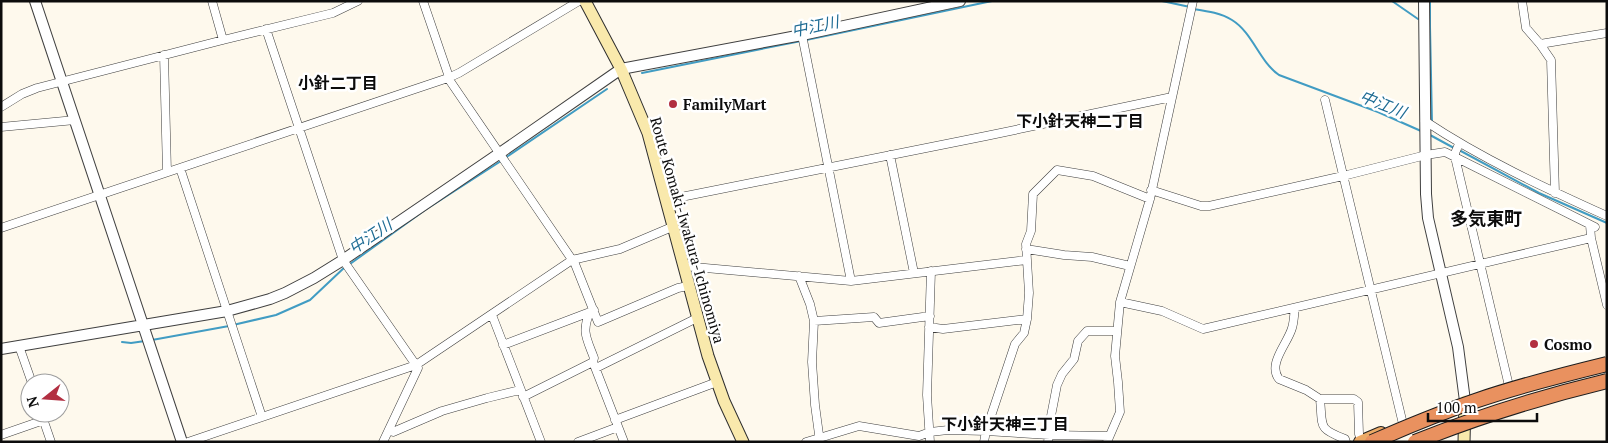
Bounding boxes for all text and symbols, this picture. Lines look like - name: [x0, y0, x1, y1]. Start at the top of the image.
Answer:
- water label: 中江川: [789, 10, 843, 42]
- district label: 小針二丁目: [298, 72, 378, 94]
- water label: 中江川: [1357, 85, 1411, 124]
- place label: FamilyMart: [683, 94, 766, 114]
- marker: FamilyMart: [667, 98, 679, 110]
- district label: 下小針天神二丁目: [1016, 110, 1144, 132]
- street label: Route Komaki-Iwakura-Ichinomiya: [646, 114, 730, 346]
- district label: 多気東町: [1450, 206, 1522, 230]
- water label: 中江川: [344, 212, 398, 259]
- place label: Cosmo: [1544, 334, 1592, 354]
- marker: Cosmo: [1528, 338, 1540, 350]
- north arrow: [20, 373, 70, 423]
- scale bar: [1428, 390, 1537, 422]
- text: N: [21, 394, 43, 410]
- text: 100 m: [1436, 397, 1477, 417]
- district label: 下小針天神三丁目: [941, 413, 1069, 435]

